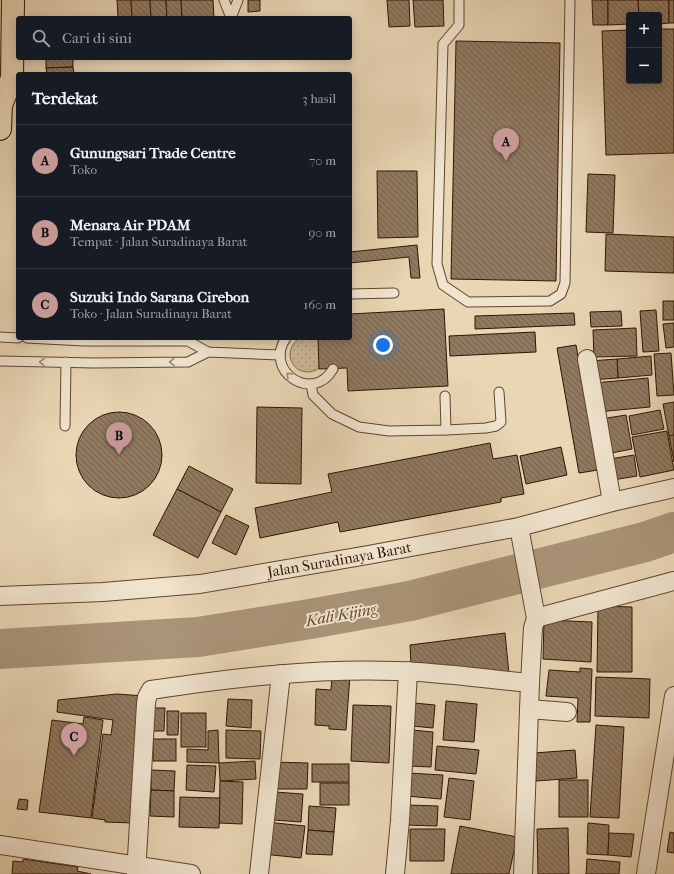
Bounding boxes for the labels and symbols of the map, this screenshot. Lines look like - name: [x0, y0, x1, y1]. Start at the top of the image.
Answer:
- pin: A: [493, 128, 519, 161]
- your location: [373, 335, 393, 355]
- one-way arrow: [39, 358, 45, 366]
- one-way arrow: [169, 358, 175, 366]
- one-way arrow: [286, 372, 294, 380]
- pin: B: [106, 422, 132, 455]
- street label: Jalan Suradinaya Barat: [265, 538, 414, 581]
- water label: Kali Kijing: [303, 599, 379, 630]
- pin: C: [61, 723, 87, 756]

